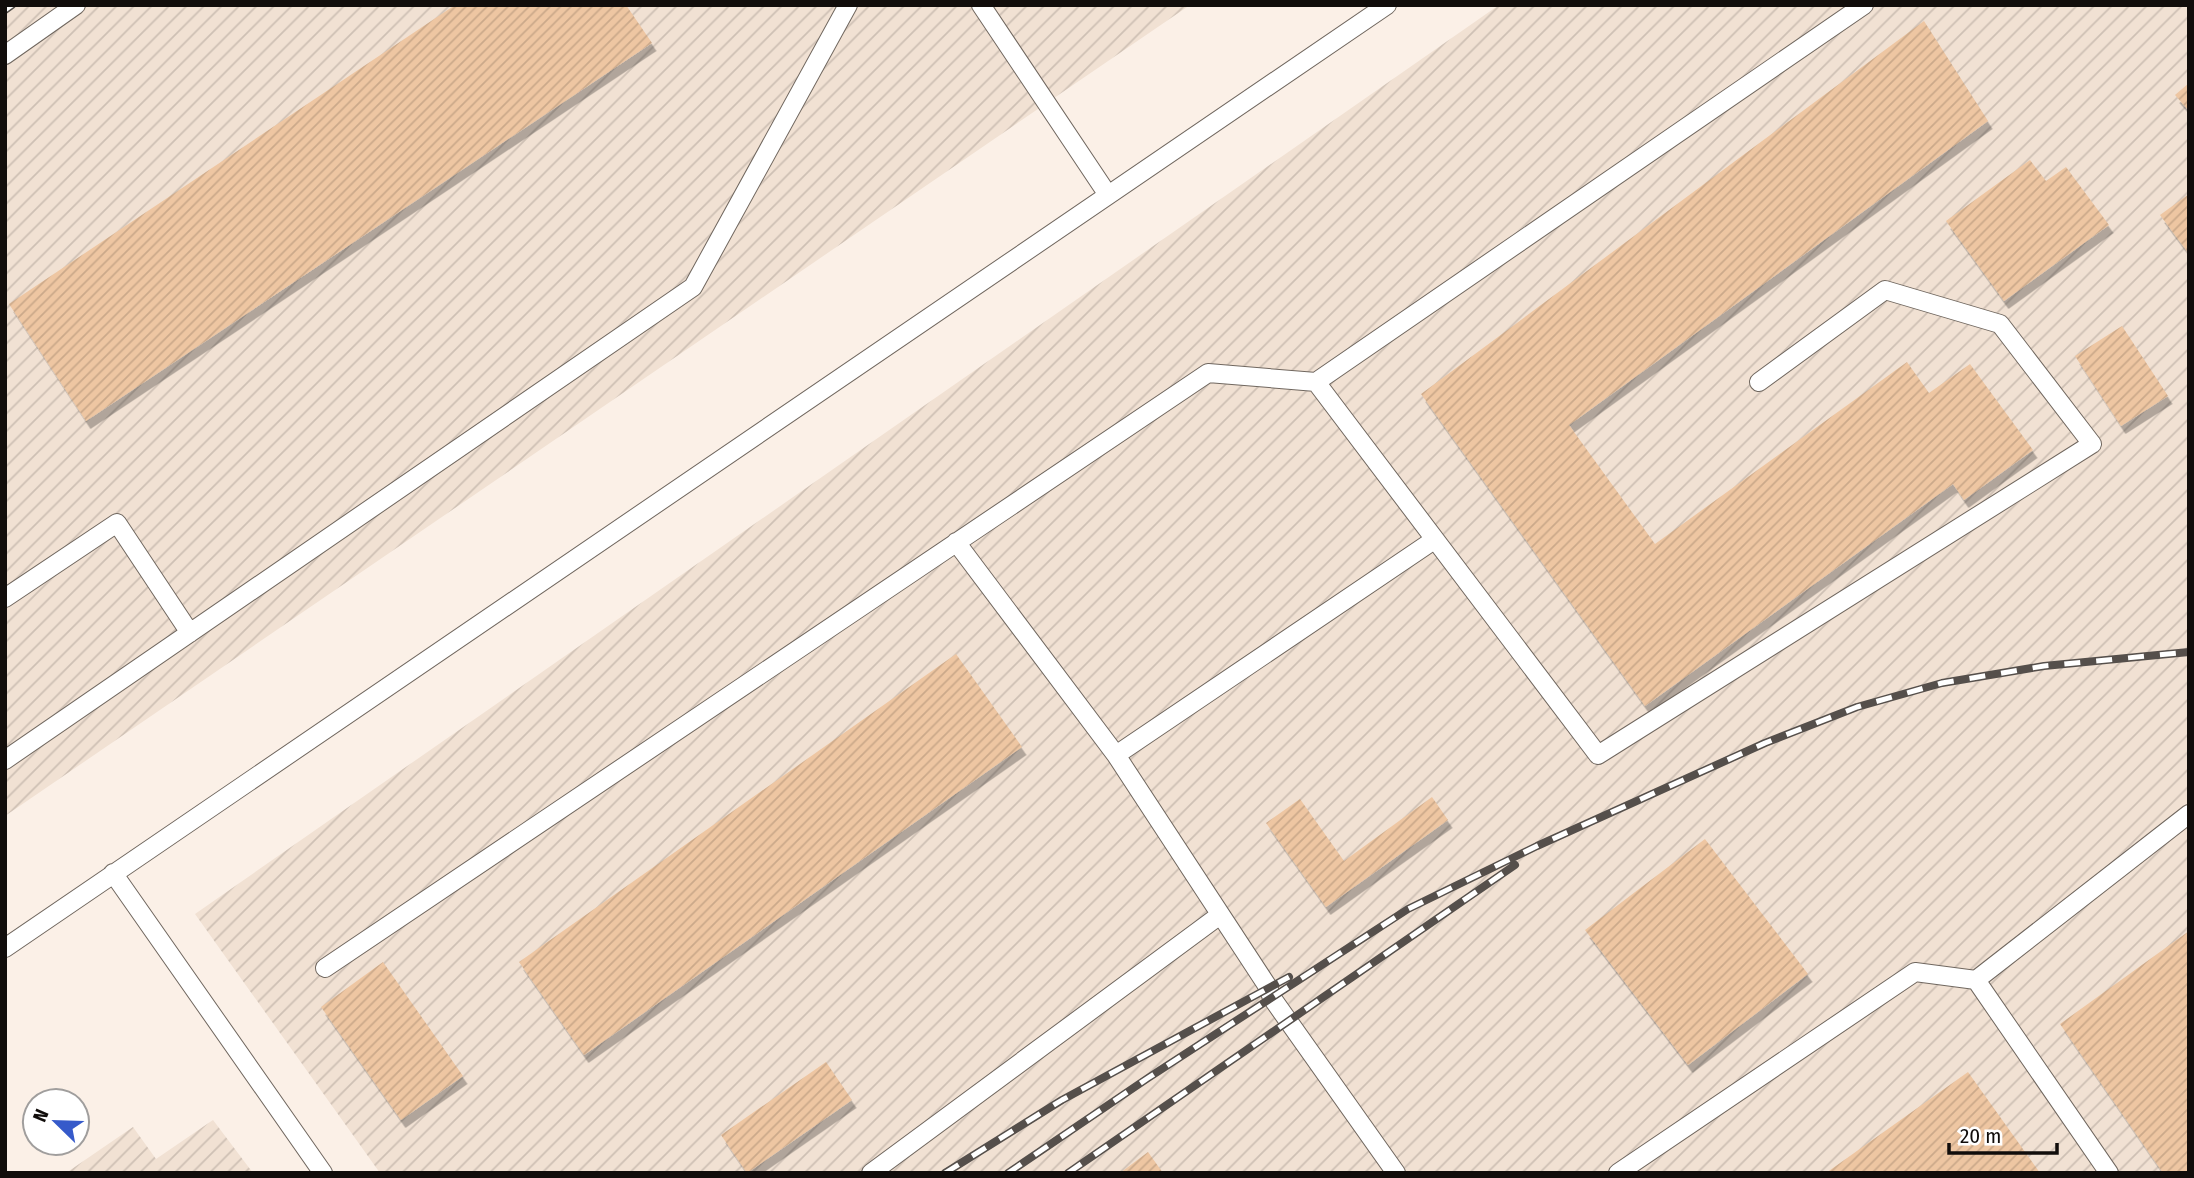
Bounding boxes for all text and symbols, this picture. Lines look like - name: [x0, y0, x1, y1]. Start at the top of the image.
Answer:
- north arrow: [21, 1087, 91, 1157]
- text: N: [28, 1106, 54, 1125]
- scale bar: [1949, 1112, 2058, 1156]
- text: 20 m: [1960, 1123, 2001, 1149]

